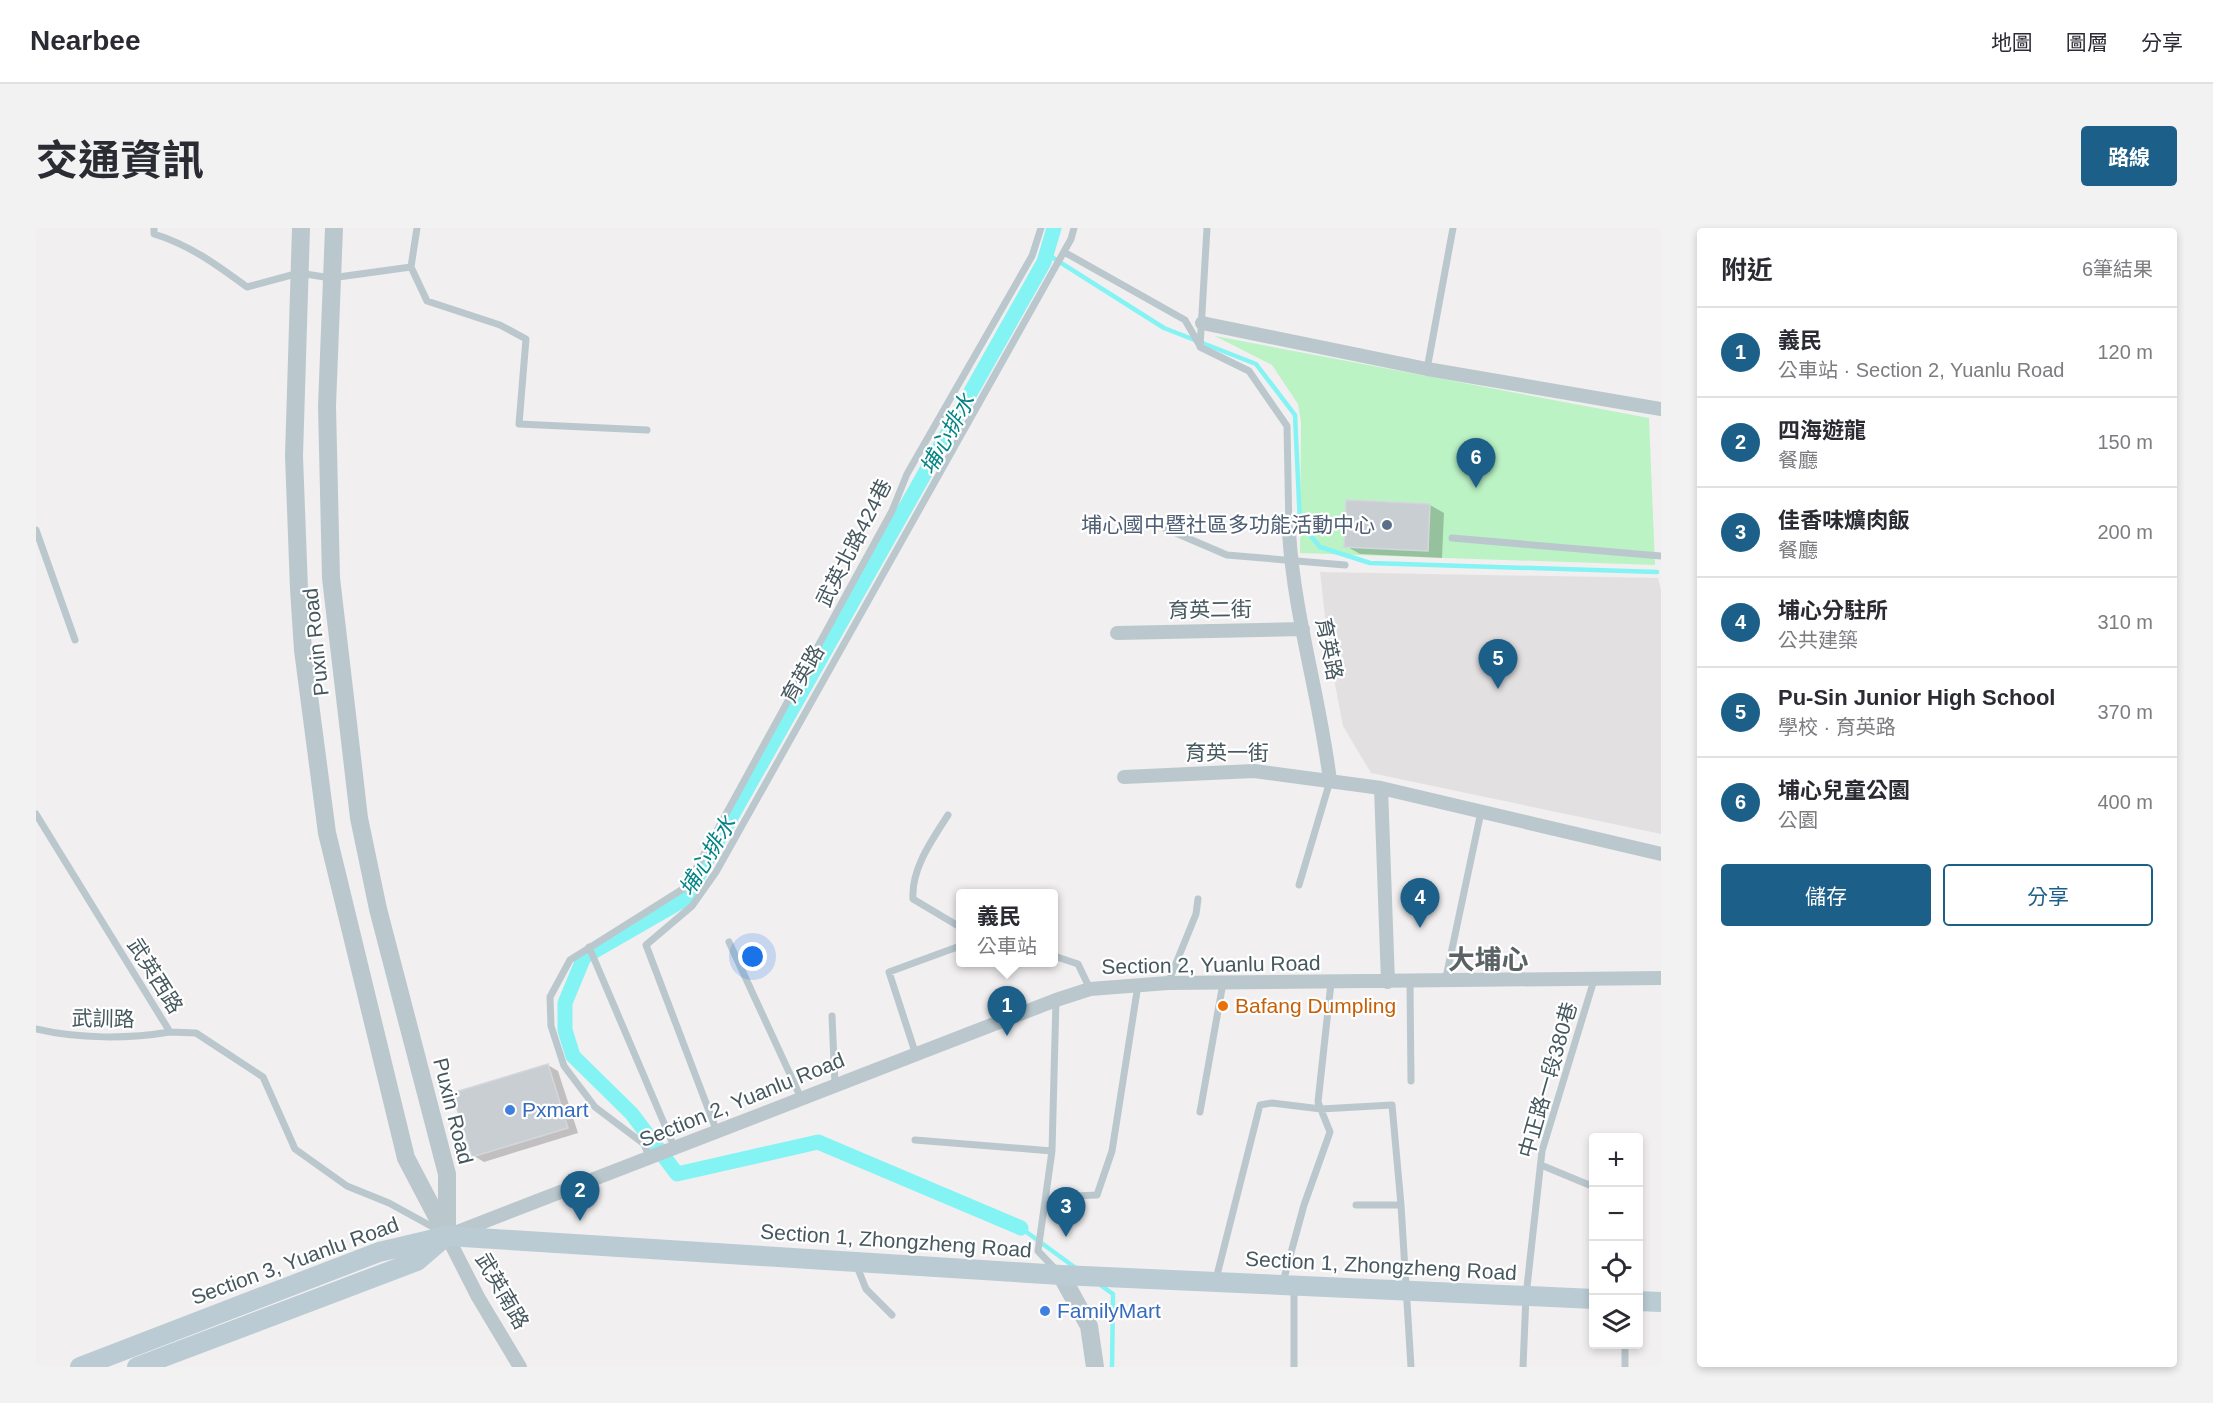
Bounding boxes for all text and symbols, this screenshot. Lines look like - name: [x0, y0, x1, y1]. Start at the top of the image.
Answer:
- text: Nearbee: [30, 25, 141, 56]
- text: 地圖: [1991, 31, 2033, 54]
- text: 圖層: [2066, 31, 2108, 54]
- text: 分享: [2141, 31, 2183, 54]
- button: 路線: [2081, 126, 2177, 186]
- text: 交通資訊: [36, 137, 204, 184]
- text: 附近: [1721, 255, 1773, 285]
- text: 6筆結果: [2082, 258, 2153, 280]
- text: 義民: [1778, 328, 1822, 353]
- text: 1: [1735, 341, 1746, 363]
- text: 120 m: [2097, 341, 2153, 363]
- text: 公車站 · Section 2, Yuanlu Road: [1778, 359, 2064, 381]
- water label: 埔心排水: [915, 389, 980, 479]
- text: 四海遊龍: [1778, 418, 1866, 443]
- text: 2: [1735, 431, 1746, 453]
- text: 150 m: [2097, 431, 2153, 453]
- pin: 6: [1456, 438, 1496, 488]
- text: 餐廳: [1778, 449, 1818, 471]
- street label: 武英北路424巷: [812, 475, 896, 610]
- text: 佳香味爌肉飯: [1778, 508, 1910, 533]
- place label: 埔心國中暨社區多功能活動中心: [1081, 513, 1375, 536]
- marker: 埔心國中暨社區多功能活動中心: [1380, 518, 1394, 532]
- text: 3: [1735, 521, 1746, 543]
- text: 200 m: [2097, 521, 2153, 543]
- text: 餐廳: [1778, 539, 1818, 561]
- street label: Puxin Road: [298, 587, 333, 697]
- street label: 育英二街: [1168, 597, 1252, 622]
- text: 埔心分駐所: [1778, 598, 1888, 623]
- text: 4: [1735, 611, 1746, 633]
- text: 310 m: [2097, 611, 2153, 633]
- street label: 育英路: [1312, 616, 1347, 682]
- text: 公共建築: [1778, 629, 1858, 651]
- pin: 5: [1478, 640, 1518, 689]
- street label: 育英路: [777, 641, 828, 707]
- text: Pu-Sin Junior High School: [1778, 685, 2055, 710]
- text: 5: [1735, 701, 1746, 723]
- text: 370 m: [2097, 701, 2153, 723]
- text: 學校 · 育英路: [1778, 716, 1896, 738]
- street label: 育英一街: [1185, 741, 1269, 764]
- text: 埔心兒童公園: [1778, 778, 1910, 803]
- text: 6: [1735, 791, 1746, 813]
- text: 400 m: [2097, 791, 2153, 813]
- text: 公園: [1778, 809, 1818, 831]
- water label: 埔心排水: [674, 811, 741, 900]
- button: 儲存: [1721, 864, 1931, 926]
- button: 分享: [1943, 864, 2153, 926]
- pin: 4: [1400, 878, 1440, 928]
- popup: [956, 889, 1058, 967]
- text: 義民: [977, 904, 1021, 929]
- street label: 武英西路: [123, 934, 187, 1017]
- text: 公車站: [977, 935, 1037, 957]
- your location: [738, 942, 767, 971]
- district label: 大埔心: [1448, 945, 1529, 975]
- street label: Section 2, Yuanlu Road: [1101, 951, 1321, 978]
- pin: 1: [988, 986, 1026, 1036]
- place label: Bafang Dumpling: [1235, 994, 1396, 1017]
- marker: Bafang Dumpling: [1216, 999, 1230, 1013]
- street label: 中正路一段380巷: [1514, 999, 1581, 1160]
- street label: 武訓路: [71, 1006, 135, 1031]
- street label: Section 2, Yuanlu Road: [636, 1048, 848, 1151]
- street label: Puxin Road: [429, 1055, 478, 1166]
- place label: Pxmart: [522, 1098, 589, 1121]
- marker: Pxmart: [503, 1103, 517, 1117]
- map controls: [1589, 1133, 1643, 1349]
- button: +: [1589, 1133, 1643, 1187]
- pin: 2: [560, 1172, 600, 1221]
- button: −: [1589, 1187, 1643, 1241]
- pin: 3: [1046, 1188, 1086, 1237]
- street label: Section 3, Yuanlu Road: [188, 1212, 402, 1309]
- street label: Section 1, Zhongzheng Road: [760, 1220, 1033, 1261]
- button: locate: [1589, 1241, 1643, 1295]
- street label: Section 1, Zhongzheng Road: [1245, 1247, 1517, 1284]
- street label: 武英南路: [471, 1249, 533, 1333]
- button: layers: [1589, 1295, 1643, 1349]
- place label: FamilyMart: [1057, 1299, 1161, 1322]
- marker: FamilyMart: [1038, 1304, 1052, 1318]

